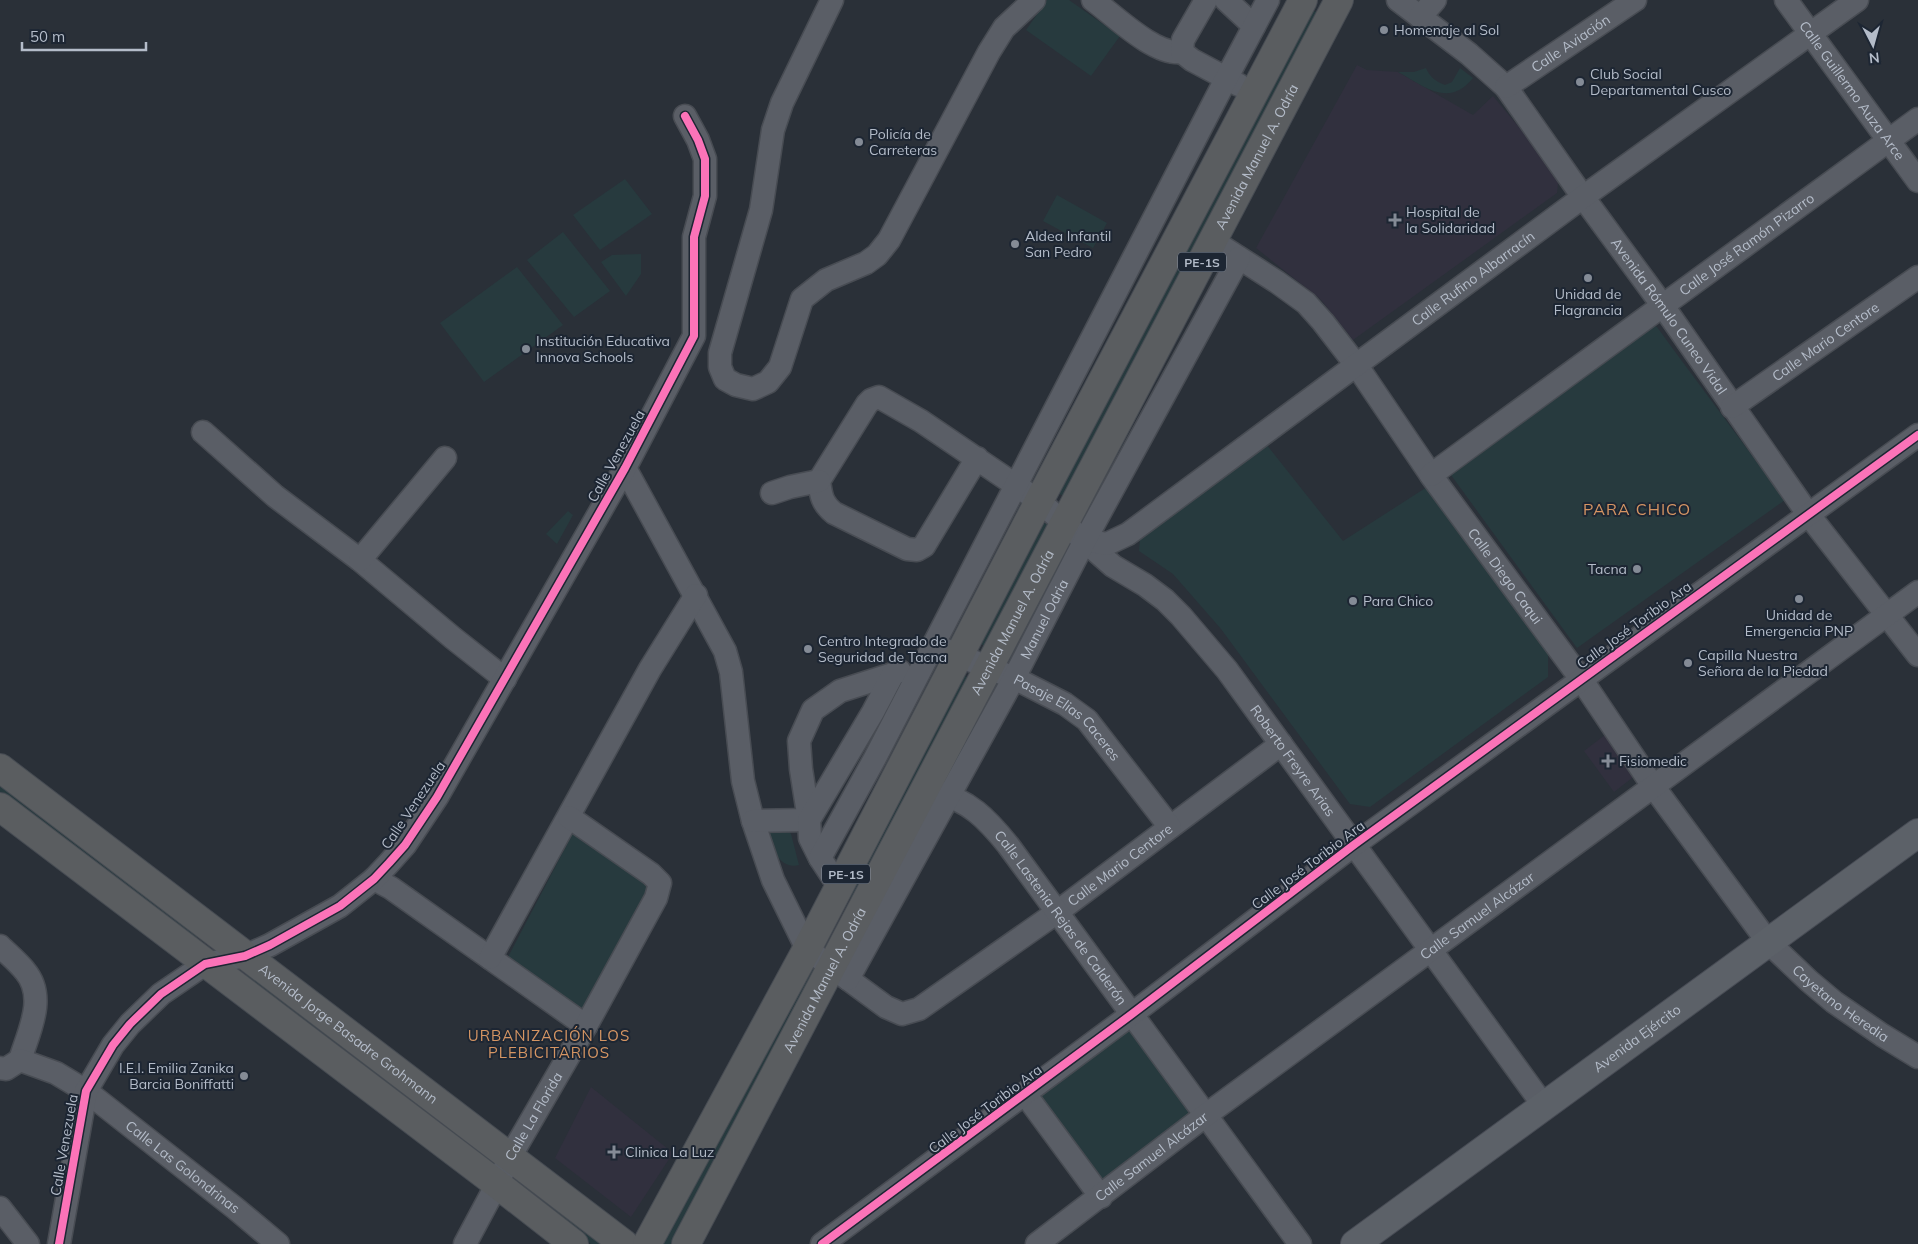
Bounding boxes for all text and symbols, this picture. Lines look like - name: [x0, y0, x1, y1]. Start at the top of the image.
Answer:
- street label: Calle Aviación: [1528, 10, 1614, 76]
- street label: Calle Guillermo Auza Arce: [1795, 17, 1909, 164]
- scale bar: [22, 20, 146, 52]
- north arrow: [1848, 20, 1898, 70]
- place label: Homenaje al Sol: [1394, 21, 1499, 39]
- marker: Homenaje al Sol: [1378, 24, 1390, 36]
- text: 50 m: [30, 27, 65, 46]
- text: N: [1868, 48, 1881, 67]
- place label: Club Social Departamental Cusco: [1590, 65, 1731, 99]
- marker: Club Social Departamental Cusco: [1574, 76, 1586, 88]
- street label: Avenida Manuel A. Odría: [1211, 81, 1302, 232]
- place label: Policía de Carreteras: [869, 125, 937, 159]
- marker: Policía de Carreteras: [853, 136, 865, 148]
- street label: Calle José Ramón Pizarro: [1676, 189, 1818, 300]
- place label: Hospital de la Solidaridad: [1406, 203, 1495, 237]
- marker: Hospital de la Solidaridad: [1388, 213, 1402, 227]
- place label: Aldea Infantil San Pedro: [1025, 227, 1111, 261]
- street label: Calle Rufino Albarracín: [1408, 227, 1538, 330]
- street label: Avenida Rómulo Cuneo Vidal: [1607, 234, 1731, 398]
- marker: Aldea Infantil San Pedro: [1009, 238, 1021, 250]
- road number: PE-1S: [1178, 252, 1226, 272]
- marker: Unidad de Flagrancia: [1582, 272, 1594, 284]
- place label: Unidad de Flagrancia: [1554, 285, 1622, 319]
- street label: Calle Mario Centore: [1768, 298, 1883, 385]
- place label: Institución Educativa Innova Schools: [536, 332, 670, 366]
- marker: Institución Educativa Innova Schools: [520, 343, 532, 355]
- street label: Calle Venezuela: [583, 407, 649, 505]
- district label: PARA CHICO: [1583, 499, 1691, 519]
- street label: Calle Diego Caqui: [1464, 524, 1546, 628]
- street label: Avenida Manuel A. Odría: [967, 547, 1058, 698]
- place label: Tacna: [1588, 560, 1627, 578]
- marker: Tacna: [1631, 563, 1643, 575]
- street label: Manuel Odria: [1016, 576, 1072, 662]
- street label: Calle José Toribio Ara: [1573, 577, 1695, 673]
- place label: Para Chico: [1363, 592, 1433, 610]
- marker: Unidad de Emergencia PNP: [1793, 593, 1805, 605]
- marker: Para Chico: [1347, 595, 1359, 607]
- place label: Unidad de Emergencia PNP: [1745, 606, 1853, 640]
- place label: Centro Integrado de Seguridad de Tacna: [818, 632, 947, 666]
- marker: Centro Integrado de Seguridad de Tacna: [802, 643, 814, 655]
- place label: Capilla Nuestra Señora de la Piedad: [1698, 646, 1828, 680]
- marker: Capilla Nuestra Señora de la Piedad: [1682, 657, 1694, 669]
- street label: Pasaje Elias Caceres: [1011, 670, 1124, 765]
- street label: Roberto Freyre Arias: [1246, 701, 1340, 820]
- place label: Fisiomedic: [1619, 752, 1687, 770]
- marker: Fisiomedic: [1601, 754, 1615, 768]
- street label: Calle Venezuela: [377, 757, 449, 853]
- street label: Calle José Toribio Ara: [1248, 816, 1368, 914]
- street label: Calle Mario Centore: [1064, 820, 1176, 910]
- street label: Calle Lastenia Rejas de Calderón: [991, 826, 1131, 1008]
- road number: PE-1S: [822, 864, 870, 884]
- street label: Calle Samuel Alcázar: [1416, 867, 1539, 964]
- street label: Avenida Manuel A. Odría: [779, 904, 870, 1056]
- street label: Avenida Jorge Basadre Grohmann: [255, 960, 441, 1108]
- street label: Cayetano Heredia: [1788, 961, 1892, 1046]
- street label: Avenida Ejército: [1589, 1000, 1684, 1076]
- district label: URBANIZACIÓN LOS PLEBICITARIOS: [468, 1026, 630, 1062]
- place label: I.E.I. Emilia Zanika Barcia Boniffatti: [119, 1059, 234, 1093]
- street label: Calle José Toribio Ara: [925, 1060, 1045, 1158]
- street label: Calle La Florida: [501, 1069, 566, 1164]
- marker: I.E.I. Emilia Zanika Barcia Boniffatti: [238, 1070, 250, 1082]
- street label: Calle Venezuela: [46, 1093, 82, 1197]
- street label: Calle Samuel Alcázar: [1091, 1107, 1212, 1206]
- street label: Calle Las Golondrinas: [122, 1116, 244, 1217]
- place label: Clinica La Luz: [625, 1143, 714, 1161]
- marker: Clinica La Luz: [607, 1145, 621, 1159]

